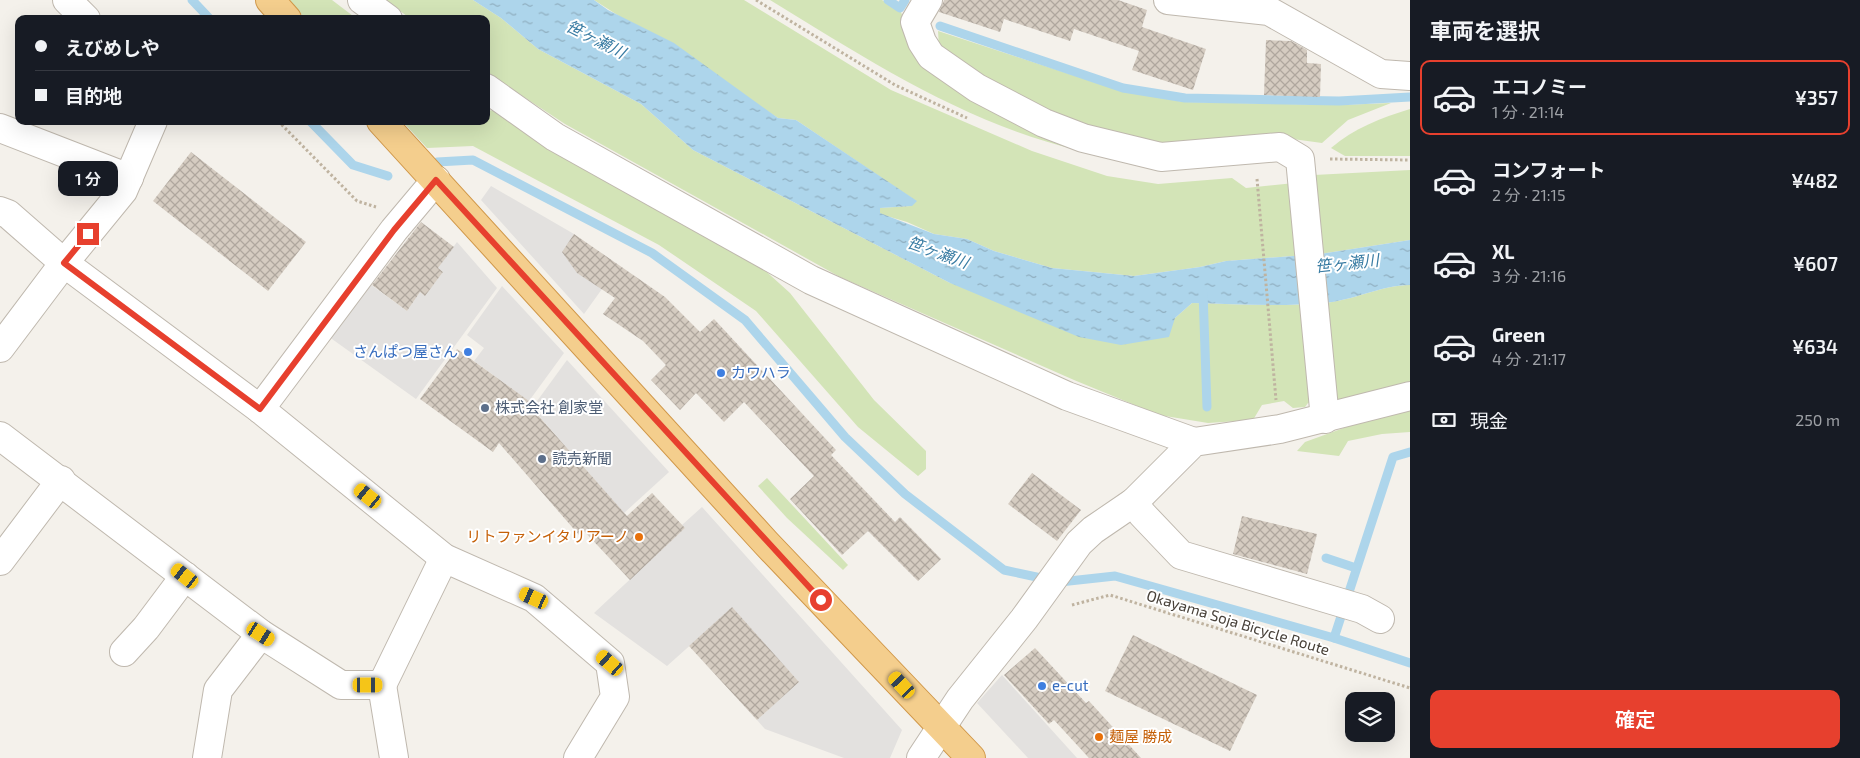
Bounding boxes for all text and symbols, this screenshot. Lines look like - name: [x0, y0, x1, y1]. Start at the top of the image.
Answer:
- water label: 笹ヶ瀬川: [563, 16, 631, 62]
- text: 車両を選択: [1430, 17, 1540, 43]
- text: えびめしや: [65, 36, 160, 59]
- icon: car: [1432, 75, 1477, 120]
- text: エコノミー: [1492, 75, 1587, 98]
- text: 目的地: [65, 84, 122, 107]
- text: ¥357: [1795, 86, 1838, 109]
- text: 1 分 · 21:14: [1492, 102, 1564, 121]
- icon: car: [1432, 158, 1477, 203]
- text: コンフォート: [1492, 158, 1605, 181]
- callout: 1 分: [58, 162, 118, 196]
- text: 1 分: [75, 169, 101, 188]
- text: ¥482: [1791, 169, 1838, 192]
- text: 2 分 · 21:15: [1492, 185, 1566, 204]
- route end: [77, 223, 99, 245]
- water label: 笹ヶ瀬川: [905, 232, 973, 272]
- text: XL: [1492, 240, 1514, 263]
- icon: car: [1432, 241, 1477, 286]
- water label: 笹ヶ瀬川: [1314, 250, 1382, 275]
- text: ¥607: [1793, 252, 1838, 275]
- text: 3 分 · 21:16: [1492, 266, 1566, 285]
- text: Green: [1492, 323, 1545, 346]
- icon: car: [1432, 324, 1477, 369]
- text: ¥634: [1792, 335, 1838, 358]
- place label: さんぱつ屋さん: [353, 342, 458, 360]
- marker: さんぱつ屋さん: [462, 346, 474, 358]
- text: 4 分 · 21:17: [1492, 349, 1566, 368]
- place label: カワハラ: [731, 363, 791, 381]
- marker: カワハラ: [715, 367, 727, 379]
- place label: 株式会社 創家堂: [495, 398, 603, 416]
- marker: 株式会社 創家堂: [479, 402, 491, 414]
- icon: cash: [1430, 406, 1458, 434]
- text: 現金: [1470, 409, 1508, 432]
- text: 250 m: [1795, 410, 1840, 429]
- place label: 読売新聞: [552, 449, 612, 467]
- marker: 読売新聞: [536, 453, 548, 465]
- car: [351, 481, 384, 511]
- place label: リトファンイタリアーノ: [466, 527, 629, 545]
- marker: リトファンイタリアーノ: [633, 531, 645, 543]
- car: [168, 561, 201, 591]
- car: [517, 585, 550, 611]
- street label: Okayama Soja Bicycle Route: [1144, 586, 1332, 659]
- route start: [810, 589, 832, 611]
- car: [244, 620, 277, 648]
- car: [593, 647, 626, 679]
- car: [886, 669, 917, 701]
- place label: e-cut: [1052, 676, 1089, 694]
- car: [353, 678, 383, 693]
- marker: e-cut: [1036, 680, 1048, 692]
- button: 確定: [1430, 690, 1840, 748]
- map controls: [1345, 692, 1395, 742]
- button: layers: [1345, 692, 1395, 742]
- place label: 麺屋 勝成: [1109, 727, 1172, 745]
- marker: 麺屋 勝成: [1093, 731, 1105, 743]

